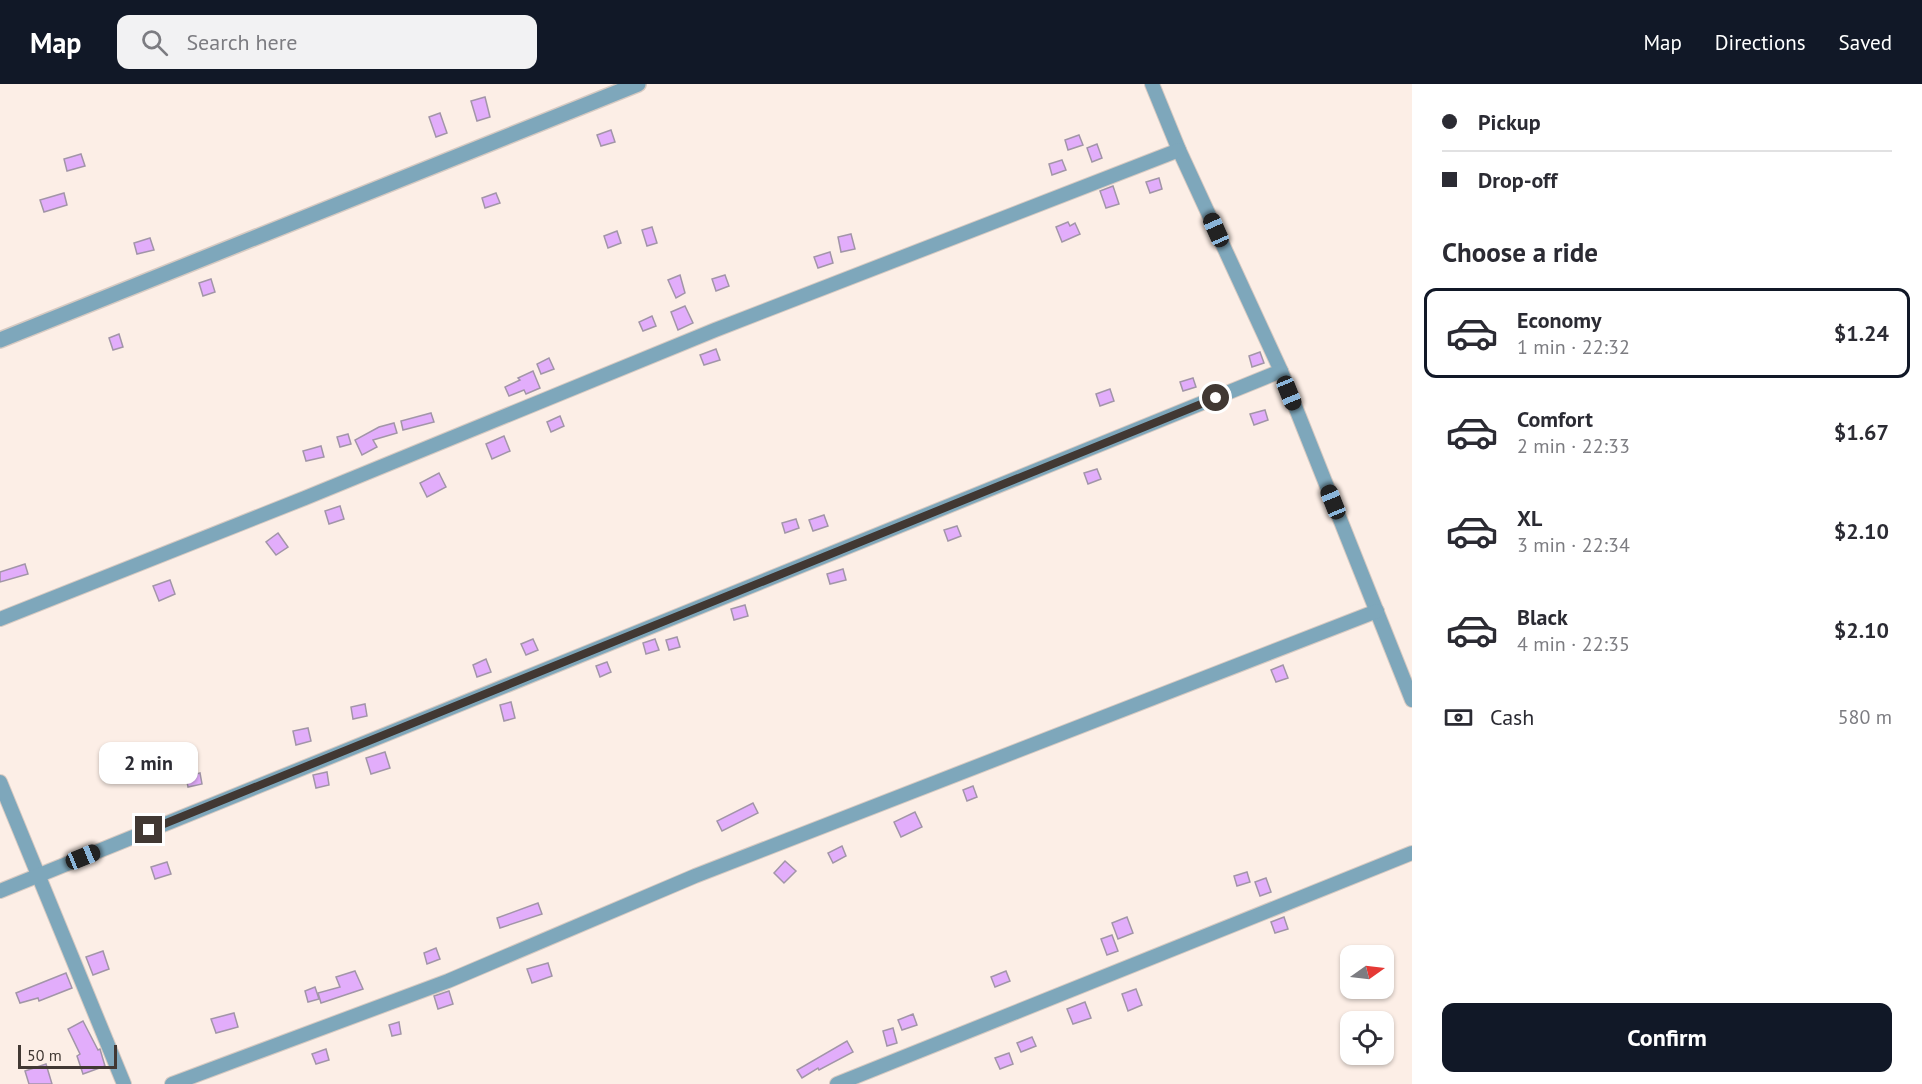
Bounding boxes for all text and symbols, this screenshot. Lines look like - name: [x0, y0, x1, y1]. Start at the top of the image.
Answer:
- search box: [117, 15, 537, 69]
- text: Map: [30, 24, 81, 61]
- icon: search: [138, 26, 171, 59]
- text: Search here: [186, 28, 297, 56]
- text: Map: [1643, 29, 1682, 56]
- text: Directions: [1715, 29, 1806, 56]
- text: Saved: [1839, 29, 1892, 56]
- text: Pickup: [1478, 108, 1541, 136]
- text: Drop-off: [1478, 166, 1557, 194]
- car: [1200, 210, 1232, 250]
- text: Choose a ride: [1442, 235, 1598, 269]
- icon: car: [1445, 306, 1499, 360]
- text: Economy: [1517, 306, 1601, 334]
- text: $1.24: [1834, 319, 1889, 347]
- text: 1 min · 22:32: [1517, 334, 1630, 360]
- car: [1274, 373, 1304, 413]
- route start: [1202, 384, 1229, 411]
- icon: car: [1445, 405, 1499, 459]
- text: Comfort: [1517, 405, 1593, 433]
- text: $1.67: [1834, 418, 1889, 446]
- text: 2 min · 22:33: [1517, 433, 1630, 459]
- car: [1318, 482, 1348, 522]
- icon: car: [1445, 504, 1499, 558]
- text: XL: [1517, 504, 1542, 532]
- text: $2.10: [1834, 517, 1889, 545]
- text: 3 min · 22:34: [1517, 532, 1630, 558]
- icon: car: [1445, 603, 1499, 657]
- text: Black: [1517, 603, 1568, 631]
- text: $2.10: [1834, 616, 1889, 644]
- text: 4 min · 22:35: [1517, 631, 1630, 657]
- icon: cash: [1442, 701, 1475, 734]
- text: Cash: [1490, 703, 1534, 731]
- text: 580 m: [1838, 704, 1892, 730]
- callout: 2 min: [100, 743, 198, 785]
- text: 2 min: [124, 750, 173, 776]
- route end: [135, 816, 162, 843]
- car: [63, 842, 103, 872]
- north arrow: [1340, 945, 1394, 999]
- map controls: [1340, 945, 1394, 1065]
- button: Confirm: [1442, 1003, 1892, 1072]
- button: locate: [1340, 1011, 1394, 1065]
- scale bar: [18, 1042, 117, 1070]
- text: 50 m: [27, 1045, 62, 1065]

